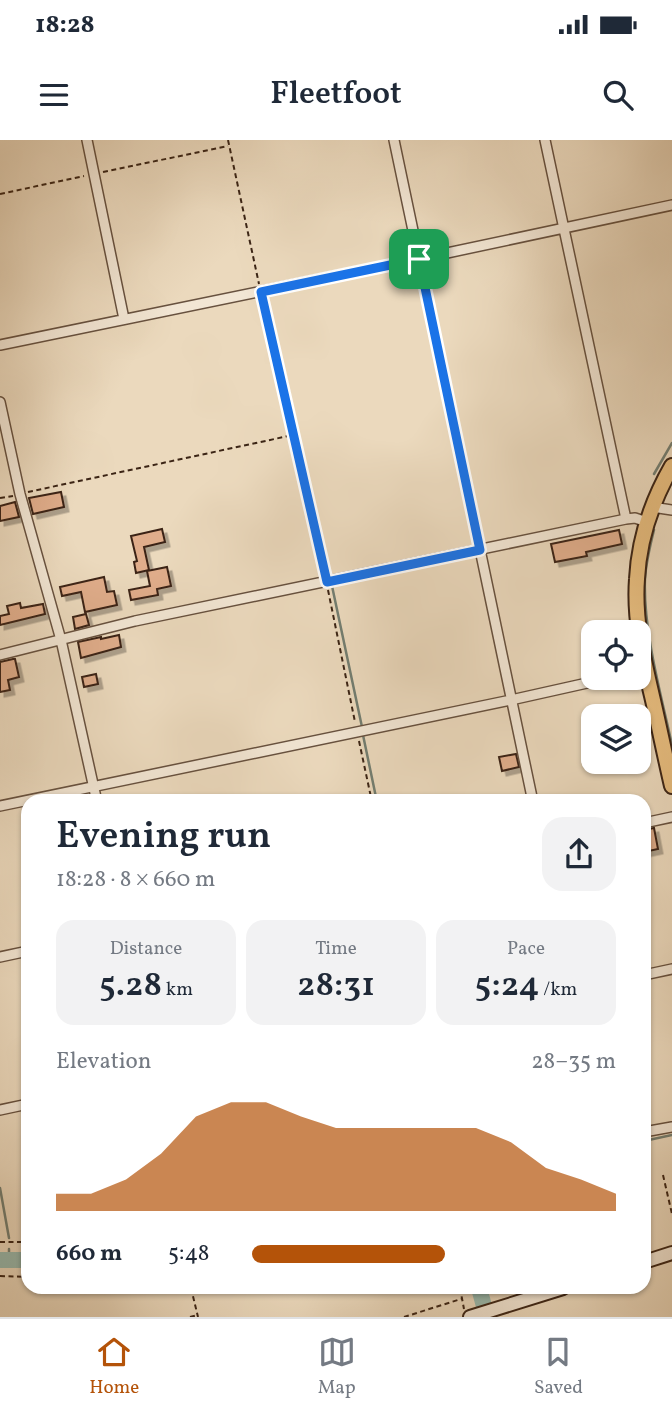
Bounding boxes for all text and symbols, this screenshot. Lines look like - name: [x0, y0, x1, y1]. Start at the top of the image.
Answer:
- text: 18:28: [35, 7, 95, 43]
- text: Fleetfoot: [270, 73, 402, 117]
- icon: menu: [35, 76, 73, 114]
- icon: search: [599, 76, 637, 114]
- pin: [389, 229, 449, 289]
- icon: arrive: [400, 240, 438, 278]
- map controls: [581, 620, 651, 774]
- button: locate: [581, 620, 651, 690]
- button: layers: [581, 704, 651, 774]
- text: Evening run: [56, 811, 271, 864]
- button: share: [542, 817, 616, 891]
- text: 18:28 · 8 × 660 m: [56, 864, 215, 896]
- text: Distance: [110, 936, 182, 962]
- text: Time: [315, 936, 357, 962]
- text: Pace: [507, 936, 545, 962]
- text: 5.28: [99, 962, 162, 1010]
- text: 28:31: [297, 962, 375, 1010]
- text: 5:24: [475, 962, 540, 1010]
- text: km: [162, 977, 193, 1003]
- text: /km: [540, 977, 577, 1003]
- text: Elevation: [56, 1046, 152, 1078]
- text: 28–35 m: [531, 1046, 616, 1078]
- text: 660 m: [56, 1238, 122, 1270]
- text: 5:48: [168, 1238, 209, 1270]
- tab: Home: [89, 1333, 139, 1401]
- tab: Map: [318, 1333, 356, 1401]
- tab: Saved: [534, 1333, 583, 1401]

